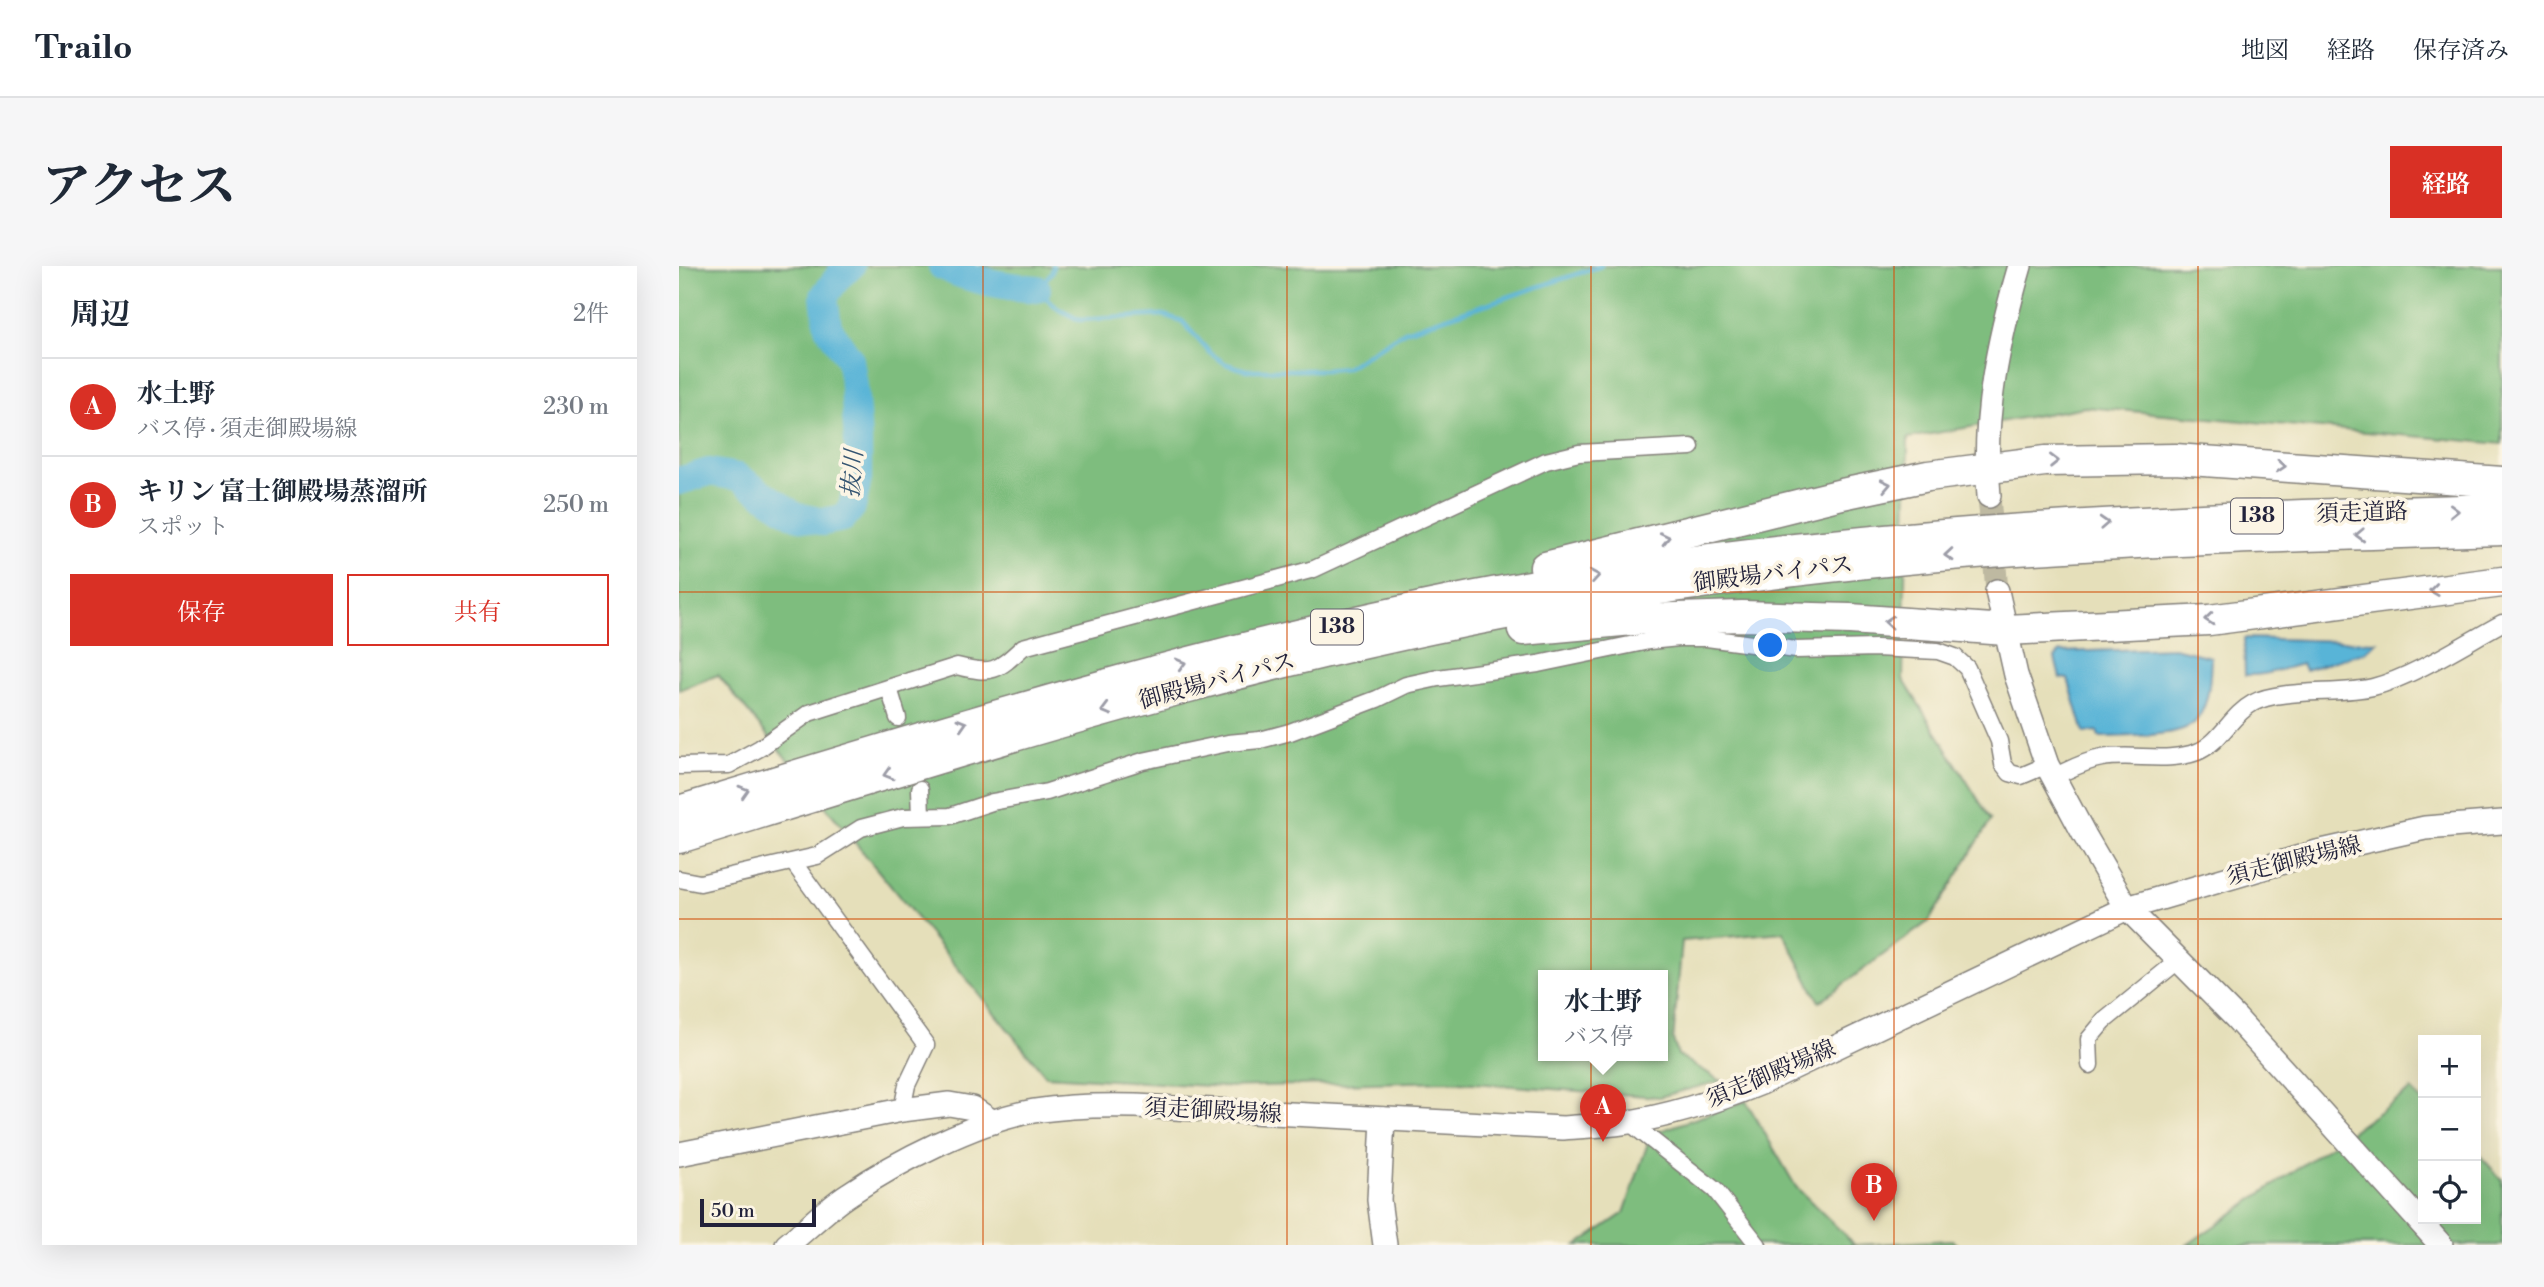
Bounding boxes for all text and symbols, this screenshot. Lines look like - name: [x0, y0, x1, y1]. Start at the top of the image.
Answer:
- text: Trailo: [35, 28, 132, 69]
- text: 地図: [2241, 36, 2289, 66]
- text: 経路: [2327, 36, 2375, 66]
- text: 保存済み: [2413, 36, 2509, 66]
- button: 経路: [2390, 146, 2502, 218]
- text: アクセス: [42, 157, 237, 218]
- text: 周辺: [70, 296, 130, 334]
- text: 2件: [573, 300, 609, 328]
- text: 水土野: [137, 378, 215, 410]
- text: A: [85, 393, 101, 421]
- text: 230 m: [543, 393, 609, 421]
- text: バス停 · 須走御殿場線: [137, 415, 357, 443]
- water label: 抜川: [836, 446, 870, 499]
- one-way arrow: [2049, 453, 2060, 469]
- one-way arrow: [2276, 458, 2287, 473]
- text: キリン 富士御殿場蒸溜所: [137, 476, 427, 508]
- one-way arrow: [1880, 479, 1892, 494]
- text: B: [84, 491, 102, 519]
- text: 250 m: [543, 491, 609, 519]
- street label: 須走道路: [2316, 497, 2408, 529]
- road number: 138: [2231, 498, 2283, 534]
- one-way arrow: [2449, 503, 2460, 518]
- text: スポット: [137, 513, 229, 541]
- one-way arrow: [2099, 515, 2110, 530]
- one-way arrow: [2355, 527, 2366, 542]
- one-way arrow: [1659, 532, 1671, 546]
- one-way arrow: [1943, 547, 1954, 562]
- street label: 御殿場バイパス: [1692, 550, 1854, 598]
- one-way arrow: [1589, 569, 1601, 584]
- button: 保存: [70, 574, 333, 646]
- button: 共有: [347, 574, 609, 646]
- one-way arrow: [2428, 583, 2440, 598]
- road number: 138: [1311, 610, 1363, 644]
- one-way arrow: [2203, 611, 2214, 626]
- one-way arrow: [1883, 615, 1894, 630]
- your location: [1753, 628, 1787, 662]
- street label: 御殿場バイパス: [1136, 647, 1298, 715]
- one-way arrow: [1175, 658, 1187, 672]
- one-way arrow: [1100, 702, 1112, 716]
- one-way arrow: [955, 718, 967, 733]
- one-way arrow: [882, 765, 894, 780]
- one-way arrow: [738, 785, 750, 799]
- street label: 須走御殿場線: [2224, 831, 2364, 891]
- popup: [1538, 970, 1668, 1061]
- text: 水土野: [1564, 986, 1642, 1018]
- text: バス停: [1564, 1023, 1633, 1051]
- street label: 須走御殿場線: [1702, 1034, 1840, 1114]
- map controls: [2418, 1035, 2481, 1224]
- button: +: [2418, 1035, 2481, 1098]
- pin: A: [1580, 1084, 1626, 1142]
- street label: 須走御殿場線: [1143, 1093, 1283, 1129]
- button: −: [2418, 1098, 2481, 1161]
- button: locate: [2418, 1161, 2481, 1224]
- pin: B: [1851, 1163, 1897, 1221]
- scale bar: [700, 1196, 815, 1228]
- text: 50 m: [711, 1199, 755, 1223]

